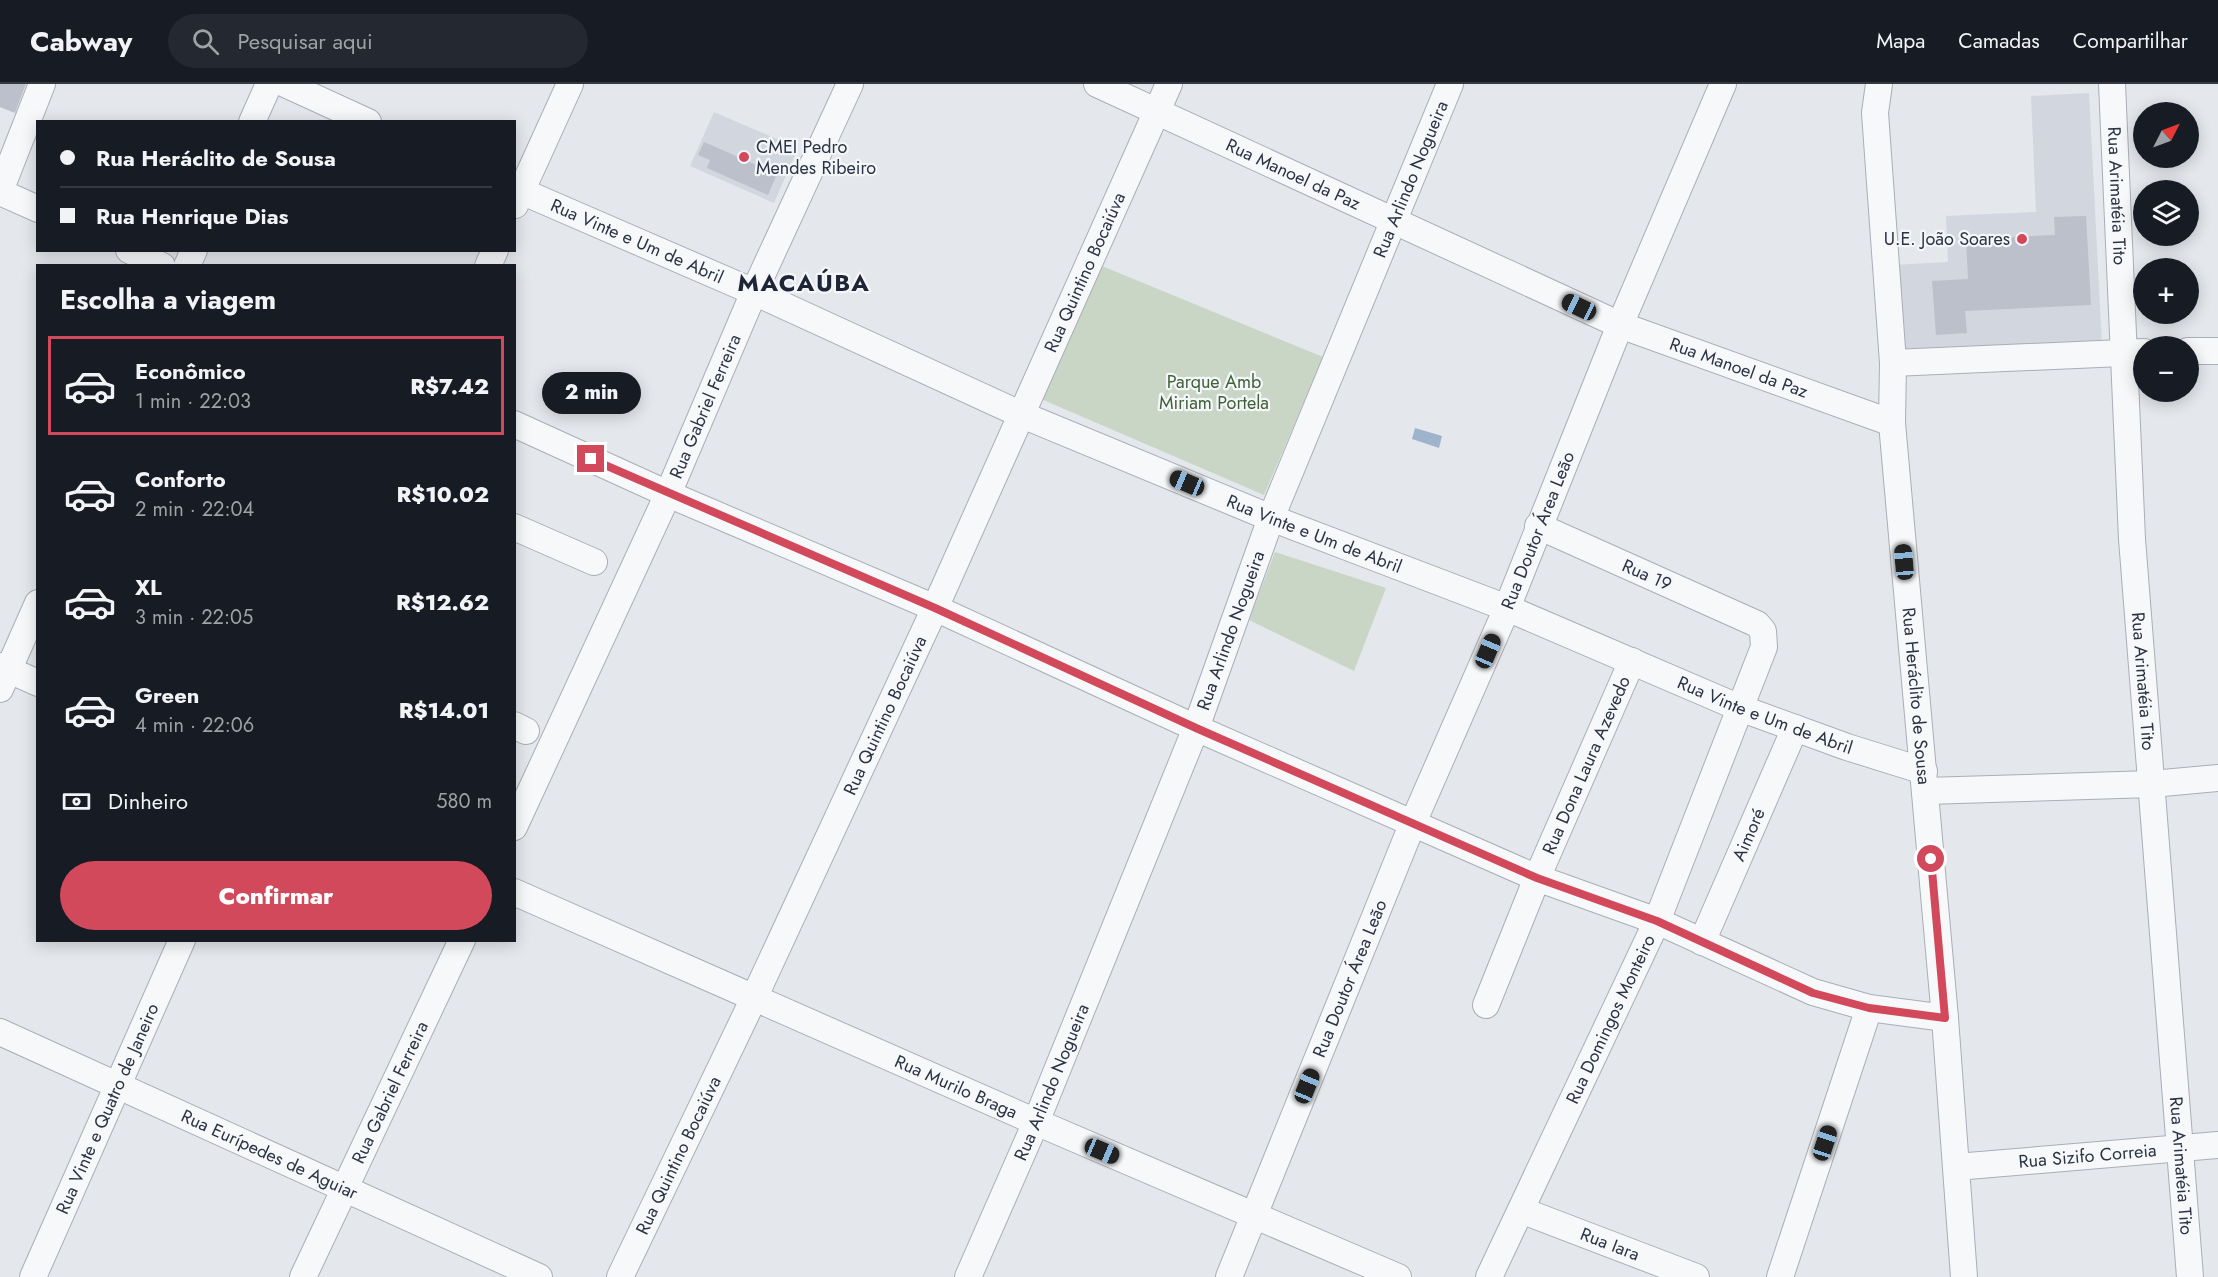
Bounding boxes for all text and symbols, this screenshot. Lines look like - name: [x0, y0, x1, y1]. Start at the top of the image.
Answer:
- search box: [168, 14, 588, 68]
- text: Cabway: [30, 21, 132, 62]
- icon: search: [189, 25, 222, 58]
- text: Pesquisar aqui: [237, 25, 373, 57]
- text: Mapa: [1876, 26, 1925, 56]
- text: Camadas: [1958, 26, 2040, 56]
- text: Compartilhar: [2073, 26, 2188, 56]
- street label: Rua Arlindo Nogueira: [1367, 97, 1455, 262]
- north arrow: [2133, 102, 2199, 168]
- map controls: [2133, 102, 2199, 402]
- street label: Rua Arimatéia Tito: [2101, 126, 2133, 266]
- street label: Rua Manoel da Paz: [1222, 132, 1365, 217]
- place label: CMEI Pedro Mendes Ribeiro: [756, 134, 876, 181]
- text: Rua Heráclito de Sousa: [96, 142, 336, 174]
- marker: CMEI Pedro Mendes Ribeiro: [737, 150, 751, 164]
- button: layers: [2133, 180, 2199, 246]
- street label: Rua Quintino Bocaiúva: [1038, 188, 1132, 357]
- street label: Rua Vinte e Um de Abril: [546, 192, 728, 290]
- text: Rua Henrique Dias: [96, 200, 289, 232]
- place label: U.E. João Soares: [1884, 226, 2010, 252]
- marker: U.E. João Soares: [2015, 232, 2029, 246]
- button: +: [2133, 258, 2199, 324]
- district label: MACAÚBA: [738, 265, 870, 300]
- text: Escolha a viagem: [60, 280, 276, 319]
- car: [1559, 291, 1599, 323]
- street label: Rua Gabriel Ferreira: [663, 330, 748, 483]
- street label: Rua Manoel da Paz: [1666, 331, 1812, 405]
- button: −: [2133, 336, 2199, 402]
- text: Econômico: [135, 355, 246, 387]
- icon: car: [63, 359, 117, 413]
- park label: Parque Amb Miriam Portela: [1159, 369, 1269, 416]
- text: R$7.42: [410, 370, 489, 402]
- callout: 2 min: [542, 372, 640, 414]
- text: 2 min: [565, 378, 618, 407]
- text: 1 min · 22:03: [135, 387, 251, 416]
- route end: [577, 445, 604, 472]
- street label: Rua Doutor Área Leão: [1495, 447, 1581, 613]
- text: Conforto: [135, 463, 226, 495]
- icon: car: [63, 467, 117, 521]
- car: [1167, 468, 1207, 498]
- text: R$10.02: [396, 478, 489, 510]
- street label: Rua Vinte e Um de Abril: [1223, 488, 1406, 580]
- text: 2 min · 22:04: [135, 495, 254, 524]
- car: [1893, 543, 1915, 581]
- street label: Rua Arlindo Nogueira: [1190, 547, 1271, 714]
- street label: Rua 19: [1618, 553, 1676, 597]
- text: XL: [135, 571, 162, 603]
- icon: car: [63, 575, 117, 629]
- text: R$12.62: [396, 586, 489, 618]
- text: 3 min · 22:05: [135, 603, 253, 632]
- street label: Rua Heráclito de Sousa: [1895, 606, 1937, 786]
- street label: Rua Arimatéia Tito: [2125, 611, 2162, 751]
- car: [1473, 631, 1503, 671]
- street label: Rua Quintino Bocaiúva: [837, 632, 933, 799]
- street label: Rua Vinte e Um de Abril: [1673, 670, 1856, 761]
- street label: Rua Dona Laura Azevedo: [1536, 672, 1637, 859]
- text: Green: [135, 679, 199, 711]
- icon: car: [63, 683, 117, 737]
- text: R$14.01: [399, 694, 489, 726]
- text: 4 min · 22:06: [135, 711, 254, 740]
- icon: cash: [60, 785, 93, 818]
- text: Dinheiro: [108, 785, 188, 817]
- text: 580 m: [436, 787, 492, 816]
- street label: Aimoré: [1726, 804, 1772, 865]
- route start: [1917, 845, 1944, 872]
- button: Confirmar: [60, 861, 492, 930]
- street label: Rua Doutor Área Leão: [1306, 896, 1393, 1061]
- street label: Rua Domingos Monteiro: [1559, 930, 1662, 1108]
- street label: Rua Vinte e Quatro de Janeiro: [49, 999, 166, 1218]
- street label: Rua Arlindo Nogueira: [1008, 1000, 1096, 1165]
- street label: Rua Gabriel Ferreira: [345, 1017, 435, 1168]
- street label: Rua Murilo Braga: [890, 1048, 1022, 1125]
- car: [1292, 1066, 1322, 1106]
- street label: Rua Quintino Bocaiúva: [629, 1072, 728, 1239]
- street label: Rua Arimatéia Tito: [2163, 1095, 2200, 1236]
- street label: Rua Eurípedes de Aguiar: [177, 1103, 363, 1206]
- car: [1811, 1123, 1839, 1163]
- car: [1082, 1136, 1122, 1166]
- street label: Rua Sizifo Correia: [2017, 1137, 2158, 1175]
- street label: Rua Iara: [1576, 1221, 1643, 1267]

